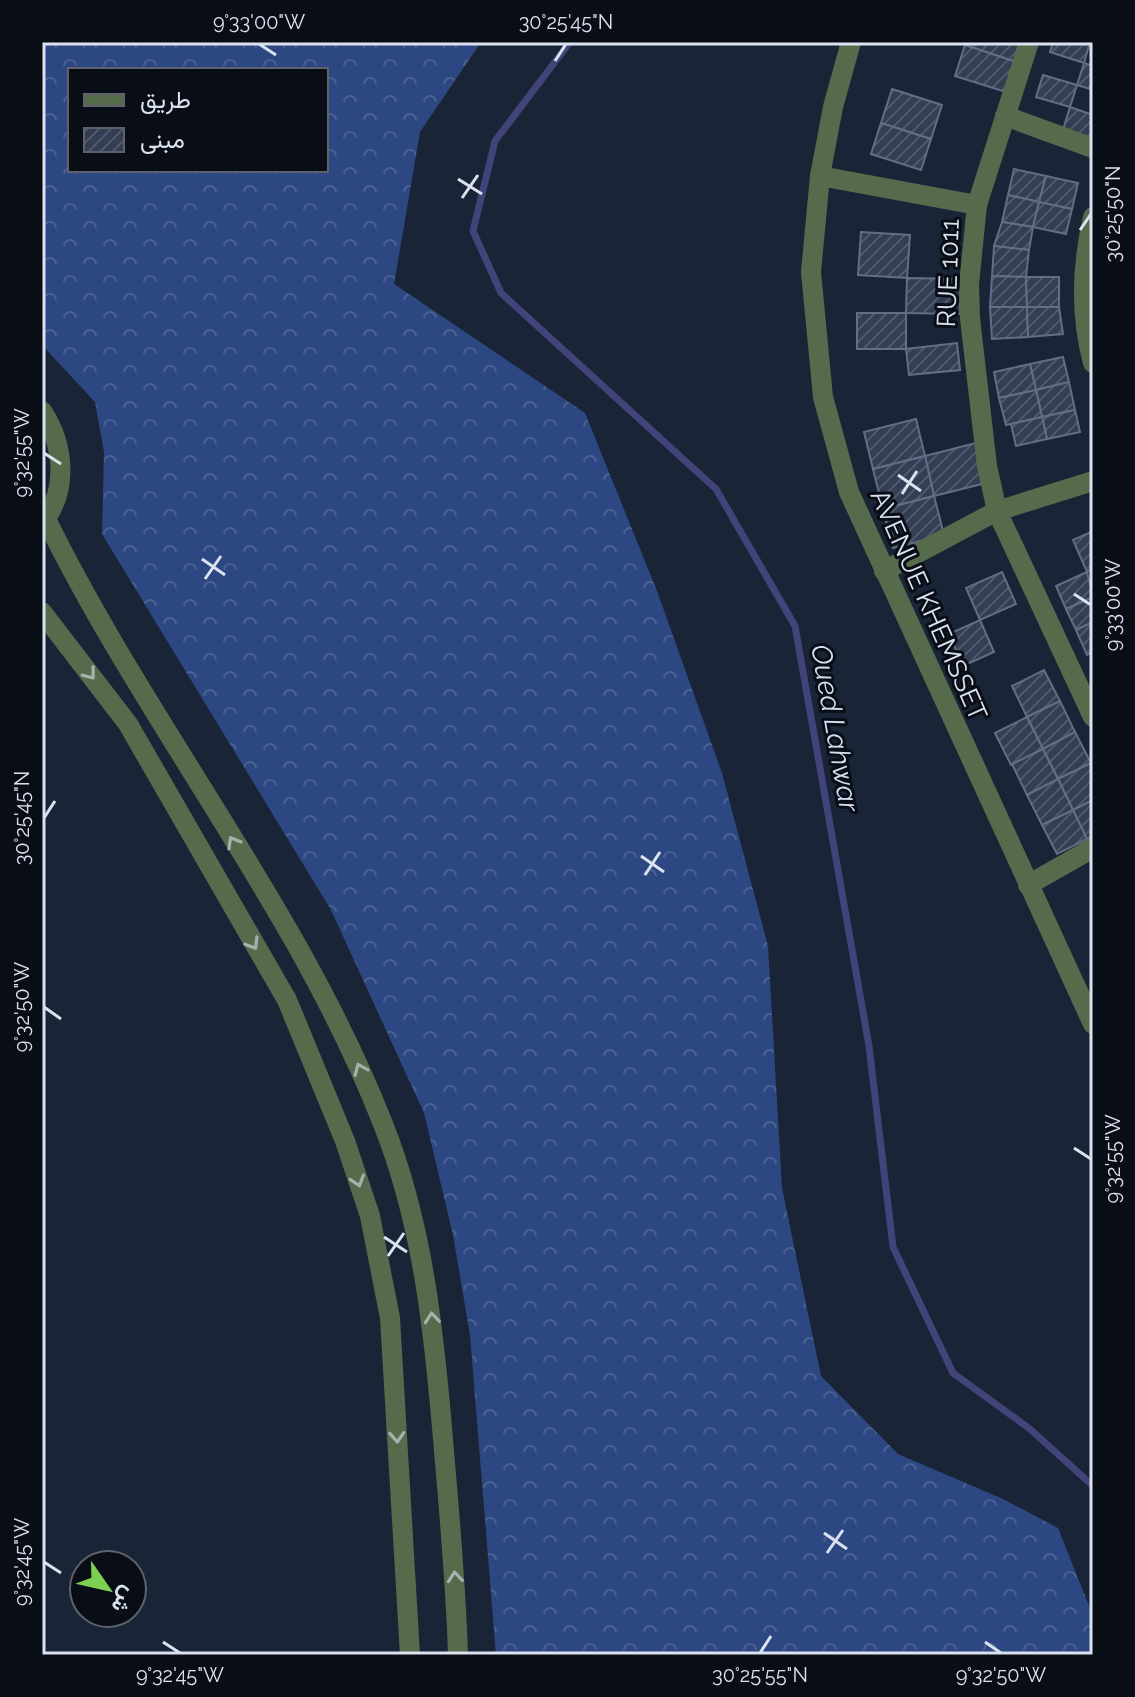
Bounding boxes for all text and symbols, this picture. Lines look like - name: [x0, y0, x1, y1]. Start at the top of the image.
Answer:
- text: 9°33'00"W: [213, 10, 305, 34]
- text: 30°25'45"N: [519, 10, 613, 34]
- legend: [68, 68, 328, 172]
- text: طريق: [140, 85, 191, 115]
- text: مبنى: [140, 125, 185, 154]
- text: 30°25'50"N: [1101, 165, 1125, 263]
- street label: RUE 1011: [931, 218, 965, 328]
- text: 9°32'55"W: [10, 408, 34, 498]
- street label: AVENUE KHEMSSET: [865, 485, 994, 725]
- text: 9°33'00"W: [1101, 559, 1125, 651]
- water label: Oued Lahwar: [804, 642, 866, 816]
- one-way arrow: [80, 665, 94, 680]
- text: 30°25'45"N: [10, 771, 34, 865]
- one-way arrow: [228, 837, 243, 851]
- one-way arrow: [243, 935, 258, 950]
- text: 9°32'50"W: [10, 962, 34, 1052]
- one-way arrow: [354, 1063, 370, 1077]
- text: 9°32'55"W: [1101, 1114, 1125, 1204]
- one-way arrow: [349, 1173, 365, 1187]
- one-way arrow: [424, 1311, 441, 1324]
- one-way arrow: [388, 1431, 405, 1444]
- text: 9°32'45"W: [10, 1518, 34, 1606]
- north arrow: [68, 1549, 148, 1629]
- one-way arrow: [447, 1570, 464, 1583]
- text: ش: [106, 1581, 143, 1618]
- text: 9°32'45"W: [136, 1663, 224, 1687]
- text: 30°25'55"N: [712, 1663, 808, 1687]
- text: 9°32'50"W: [956, 1663, 1046, 1687]

